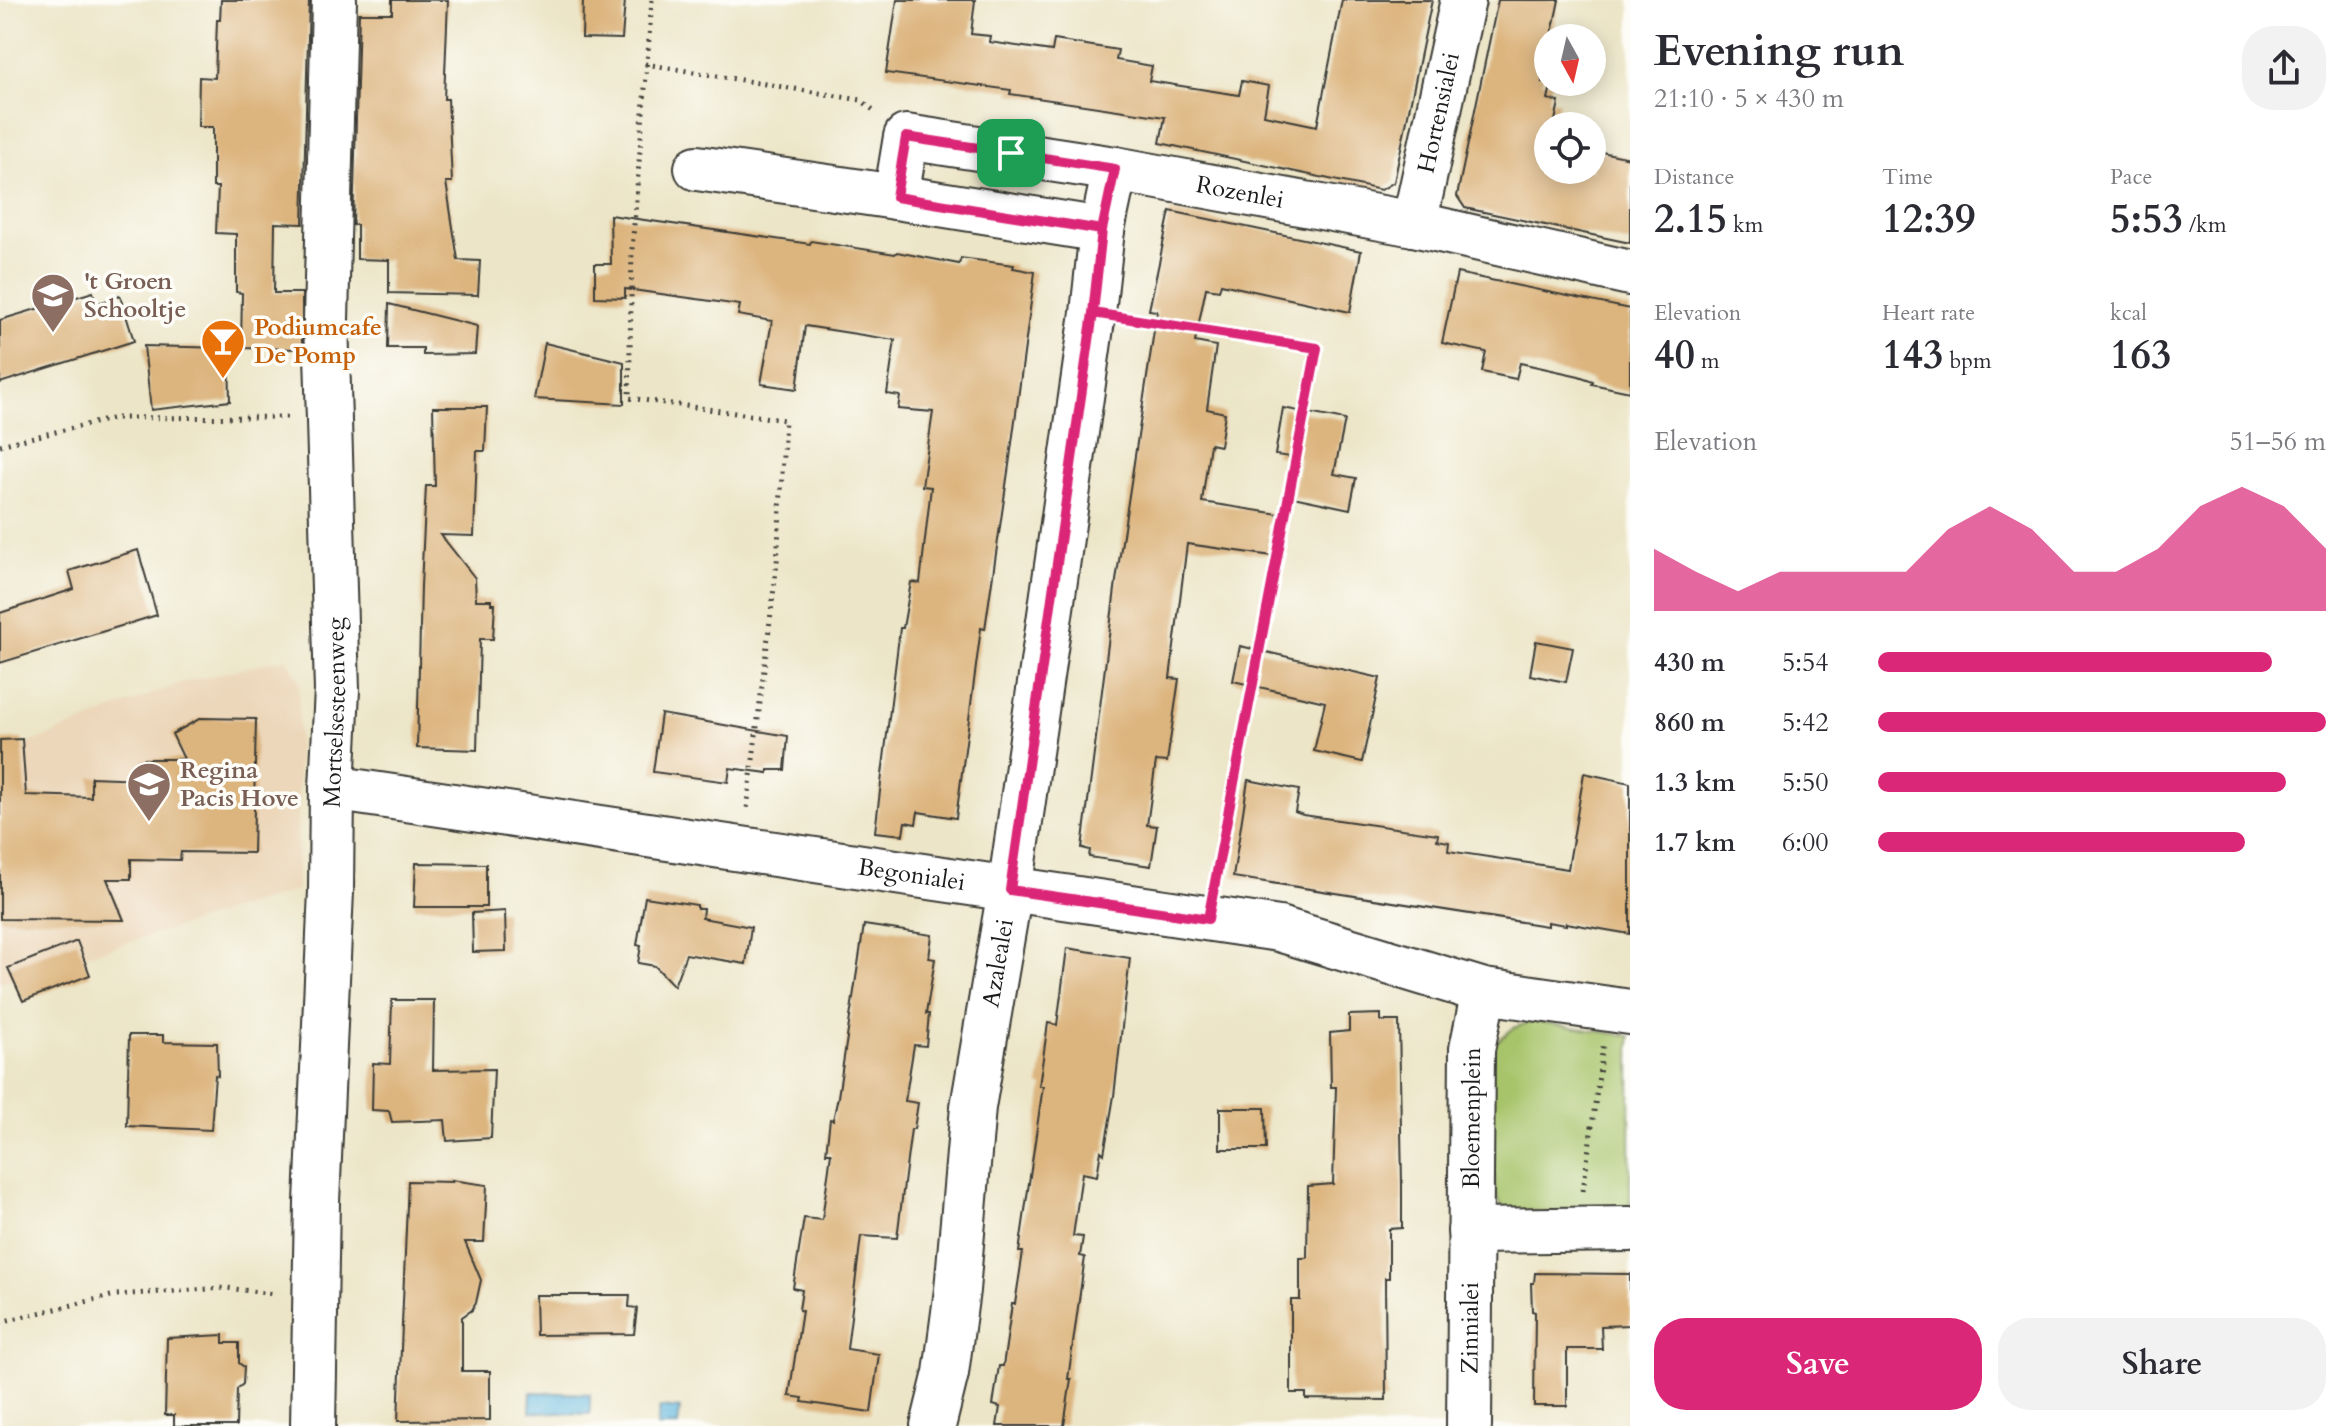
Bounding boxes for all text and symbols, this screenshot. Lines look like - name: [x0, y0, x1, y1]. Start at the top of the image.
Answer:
- text: Evening run: [1654, 21, 1904, 81]
- north arrow: [1534, 24, 1606, 96]
- map controls: [1534, 24, 1606, 184]
- button: share: [2242, 26, 2326, 110]
- street label: Hortensialei: [1410, 49, 1468, 176]
- text: 21:10 · 5 × 430 m: [1654, 81, 1844, 116]
- button: locate: [1534, 112, 1606, 184]
- pin: [977, 119, 1045, 187]
- icon: arrive: [989, 131, 1033, 175]
- text: Distance: [1654, 162, 1734, 192]
- text: Time: [1882, 162, 1933, 192]
- text: Pace: [2110, 162, 2153, 192]
- street label: Rozenlei: [1193, 168, 1287, 217]
- text: 2.15: [1654, 192, 1727, 247]
- text: 12:39: [1882, 192, 1976, 247]
- text: 5:53: [2110, 192, 2183, 247]
- text: km: [1727, 210, 1763, 240]
- text: /km: [2183, 210, 2227, 240]
- place label: 't Groen Schooltje: [84, 265, 186, 326]
- school or university icon: 't Groen Schooltje: [29, 271, 77, 334]
- text: Elevation: [1654, 298, 1741, 328]
- text: Heart rate: [1882, 298, 1975, 328]
- text: kcal: [2110, 298, 2147, 328]
- place label: Podiumcafe De Pomp: [254, 311, 382, 372]
- bar icon: Podiumcafe De Pomp: [199, 317, 247, 380]
- text: 40: [1654, 328, 1695, 383]
- text: 143: [1882, 328, 1943, 383]
- text: 163: [2110, 328, 2171, 383]
- text: m: [1695, 346, 1720, 376]
- text: bpm: [1943, 346, 1992, 376]
- text: Elevation: [1654, 424, 1757, 459]
- text: 51–56 m: [2229, 424, 2326, 459]
- street label: Mortselsesteenweg: [316, 616, 354, 808]
- text: 430 m: [1654, 645, 1725, 680]
- text: 5:54: [1782, 645, 1829, 680]
- text: 860 m: [1654, 705, 1725, 740]
- text: 5:42: [1782, 705, 1829, 740]
- place label: Regina Pacis Hove: [180, 754, 299, 815]
- school or university icon: Regina Pacis Hove: [125, 760, 173, 823]
- text: 1.3 km: [1654, 765, 1735, 800]
- text: 5:50: [1782, 765, 1829, 800]
- text: 1.7 km: [1654, 825, 1735, 860]
- text: 6:00: [1782, 825, 1829, 860]
- street label: Begonialei: [856, 851, 968, 899]
- street label: Azalealei: [974, 916, 1022, 1010]
- street label: Bloemenplein: [1455, 1047, 1489, 1189]
- street label: Zinnialei: [1453, 1282, 1487, 1374]
- button: Save: [1654, 1318, 1982, 1410]
- button: Share: [1998, 1318, 2326, 1410]

